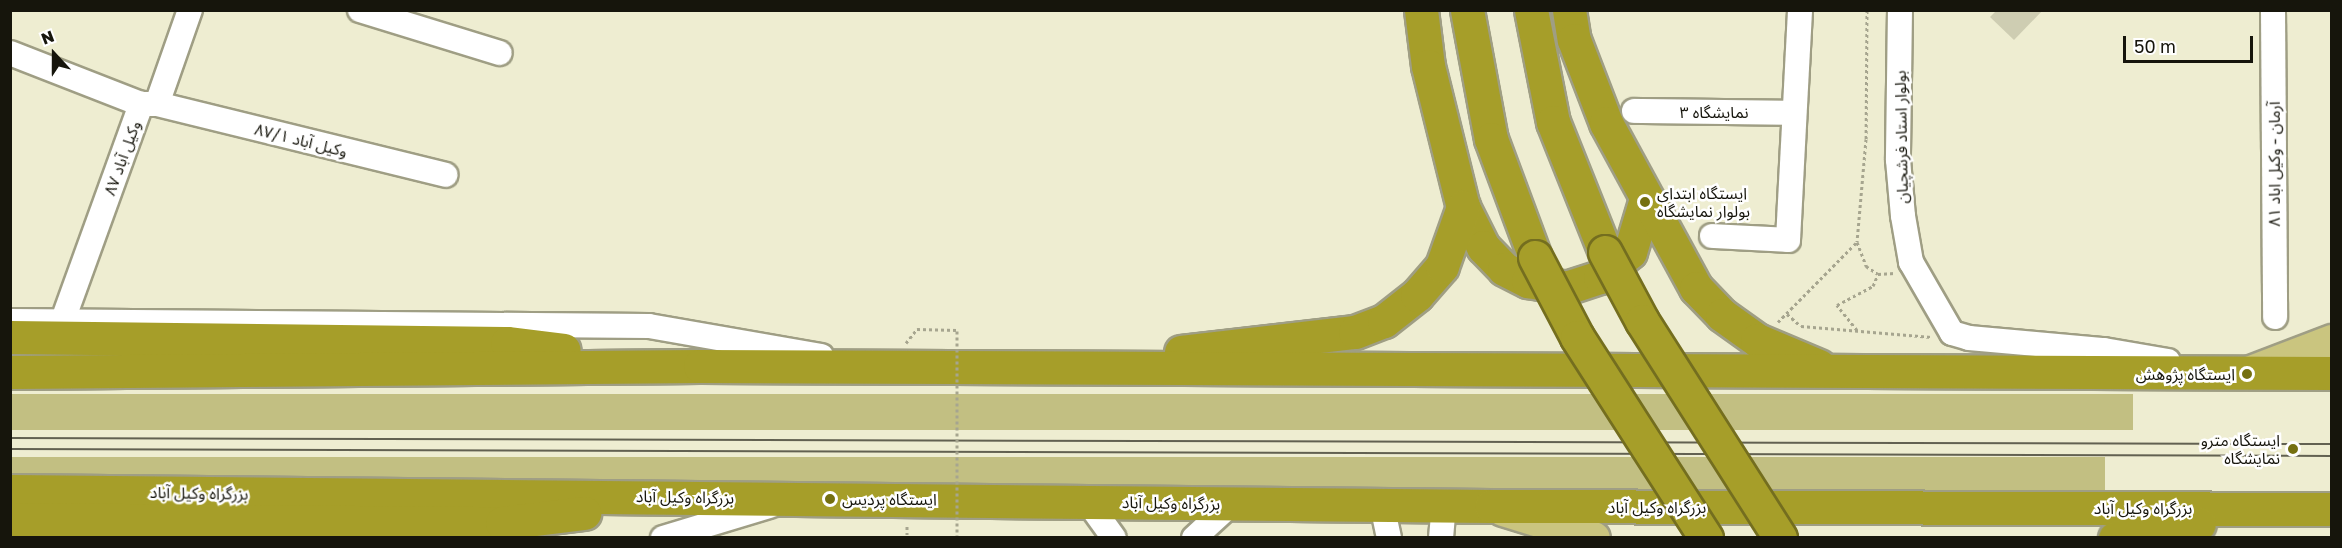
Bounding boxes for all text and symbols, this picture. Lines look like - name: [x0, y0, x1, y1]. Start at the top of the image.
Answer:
- north arrow: [24, 24, 84, 84]
- scale bar: [2126, 24, 2256, 62]
- text: N: [38, 26, 57, 49]
- text: 50 m: [2134, 35, 2176, 57]
- street label: بولوار استاد فرشچیان: [1890, 70, 1912, 204]
- street label: آرمان - وکیل اباد ۸۱: [2264, 101, 2284, 227]
- street label: نمایشگاه ۳: [1679, 102, 1749, 122]
- street label: وکیل آباد ۸۷: [100, 118, 144, 198]
- street label: وکیل آباد ۸۷/۱: [253, 119, 349, 161]
- place label: ایستگاه ابتدای بولوار نمایشگاه: [1657, 183, 1750, 221]
- marker: ایستگاه ابتدای بولوار نمایشگاه: [1638, 195, 1652, 209]
- place label: ایستگاه پژوهش: [2136, 364, 2235, 384]
- marker: ایستگاه پژوهش: [2240, 367, 2254, 381]
- place label: ایستگاه مترو نمایشگاه: [2201, 430, 2280, 468]
- marker: ایستگاه مترو نمایشگاه: [2284, 440, 2302, 458]
- street label: بزرگراه وکیل آباد: [150, 483, 248, 503]
- street label: بزرگراه وکیل آباد: [636, 487, 734, 507]
- place label: ایستگاه پردیس: [842, 489, 937, 509]
- marker: ایستگاه پردیس: [823, 492, 837, 506]
- street label: بزرگراه وکیل آباد: [1122, 493, 1220, 513]
- street label: بزرگراه وکیل آباد: [1608, 497, 1706, 517]
- street label: بزرگراه وکیل آباد: [2094, 498, 2192, 518]

